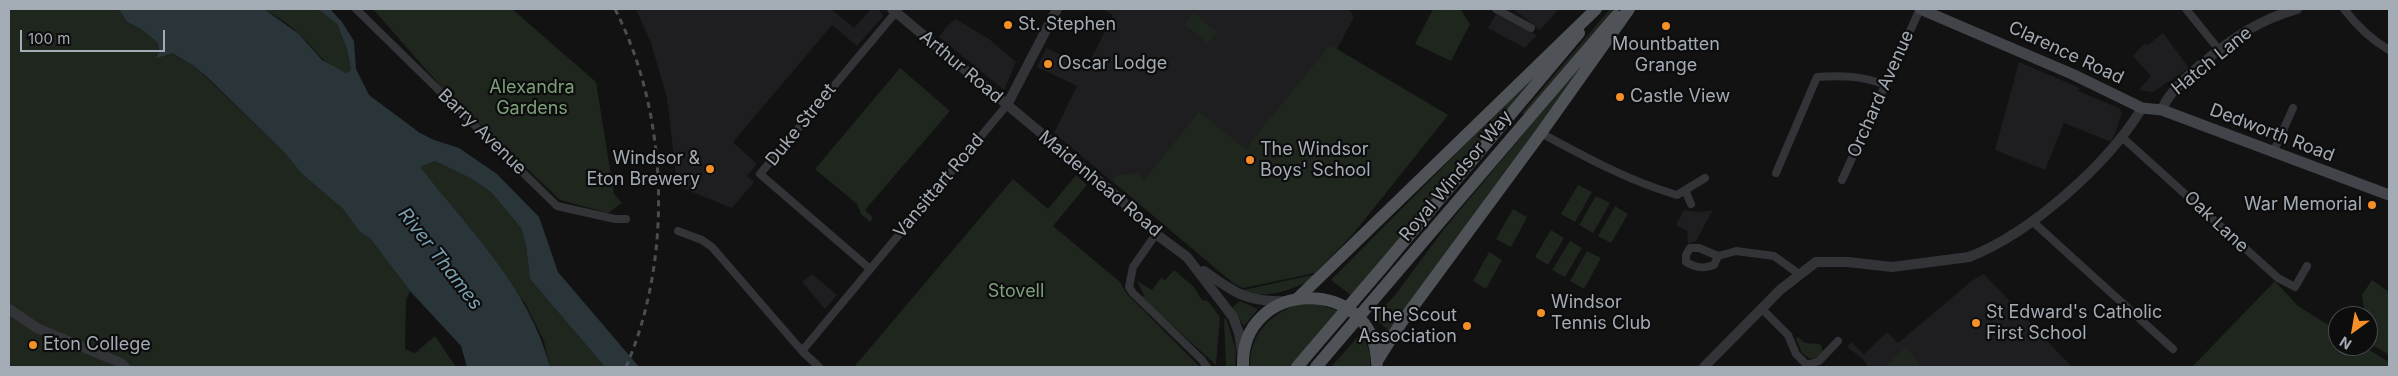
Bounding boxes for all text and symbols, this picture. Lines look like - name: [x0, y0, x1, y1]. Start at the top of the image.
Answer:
- place label: St. Stephen: [1018, 14, 1116, 36]
- street label: Clarence Road: [2005, 17, 2127, 89]
- marker: St. Stephen: [1002, 19, 1014, 31]
- scale bar: [22, 20, 168, 52]
- marker: Mountbatten Grange: [1660, 20, 1672, 32]
- street label: Hatch Lane: [2168, 22, 2256, 100]
- street label: Arthur Road: [915, 26, 1007, 108]
- street label: Orchard Avenue: [1843, 27, 1919, 161]
- text: 100 m: [28, 29, 70, 48]
- place label: Mountbatten Grange: [1612, 34, 1720, 76]
- place label: Oscar Lodge: [1058, 53, 1167, 75]
- marker: Oscar Lodge: [1042, 58, 1054, 70]
- park label: Alexandra Gardens: [489, 77, 575, 120]
- street label: Duke Street: [761, 80, 841, 170]
- street label: Barry Avenue: [433, 84, 531, 180]
- place label: Castle View: [1630, 86, 1730, 108]
- marker: Castle View: [1614, 91, 1626, 103]
- street label: Dedworth Road: [2207, 99, 2337, 167]
- street label: Royal Windsor Way: [1395, 106, 1517, 246]
- street label: Maidenhead Road: [1034, 126, 1166, 242]
- street label: Vansittart Road: [889, 130, 989, 242]
- place label: The Windsor Boys' School: [1260, 139, 1371, 182]
- place label: Windsor & Eton Brewery: [586, 148, 700, 190]
- marker: The Windsor Boys' School: [1244, 154, 1256, 166]
- marker: Windsor & Eton Brewery: [704, 163, 716, 175]
- street label: Oak Lane: [2179, 187, 2253, 257]
- place label: War Memorial: [2244, 194, 2362, 216]
- marker: War Memorial: [2366, 199, 2378, 211]
- water label: River Thames: [393, 203, 487, 315]
- park label: Stovell: [988, 281, 1044, 303]
- place label: Windsor Tennis Club: [1551, 292, 1651, 334]
- place label: St Edward's Catholic First School: [1986, 302, 2162, 344]
- place label: The Scout Association: [1358, 305, 1457, 348]
- north arrow: [2328, 306, 2378, 356]
- marker: Windsor Tennis Club: [1535, 307, 1547, 319]
- marker: St Edward's Catholic First School: [1970, 317, 1982, 329]
- marker: The Scout Association: [1461, 320, 1473, 332]
- text: N: [2336, 333, 2354, 353]
- place label: Eton College: [43, 334, 151, 356]
- marker: Eton College: [27, 339, 39, 351]

